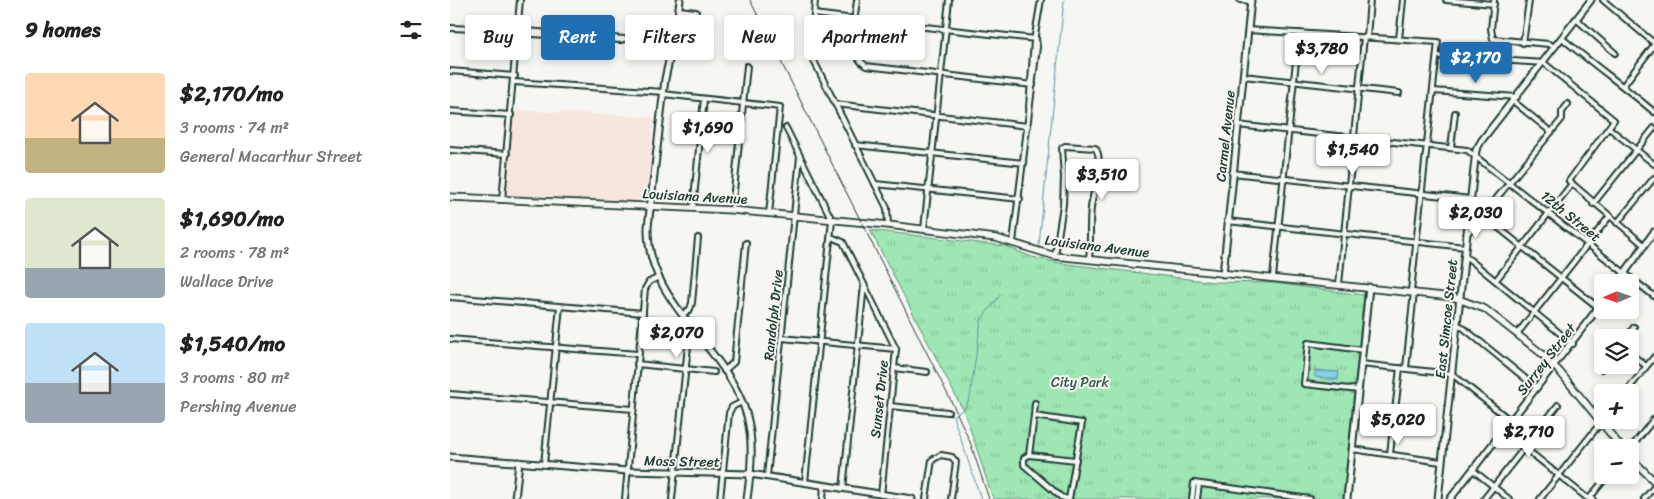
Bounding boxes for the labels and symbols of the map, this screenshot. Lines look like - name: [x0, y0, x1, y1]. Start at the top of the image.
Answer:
- pin: $3,780: [1281, 32, 1363, 75]
- pin: $2,170: [1435, 42, 1517, 84]
- street label: Carmel Avenue: [1208, 89, 1243, 183]
- pin: $1,690: [667, 112, 749, 154]
- pin: $1,540: [1312, 134, 1394, 176]
- pin: $3,510: [1061, 158, 1143, 201]
- street label: Louisiana Avenue: [642, 181, 748, 212]
- street label: 12th Street: [1535, 184, 1606, 249]
- pin: $2,030: [1435, 196, 1517, 239]
- street label: Louisiana Avenue: [1043, 228, 1151, 265]
- street label: East Simcoe Street: [1428, 258, 1465, 380]
- street label: Randolph Drive: [756, 268, 791, 362]
- north arrow: [1594, 274, 1639, 319]
- pin: $2,070: [636, 316, 718, 359]
- street label: Surrey Street: [1510, 317, 1584, 401]
- street label: Sunset Drive: [863, 359, 896, 439]
- park label: City Park: [1051, 370, 1110, 395]
- pin: $5,020: [1357, 404, 1439, 446]
- pin: $2,710: [1488, 416, 1570, 458]
- street label: Moss Street: [644, 448, 720, 475]

